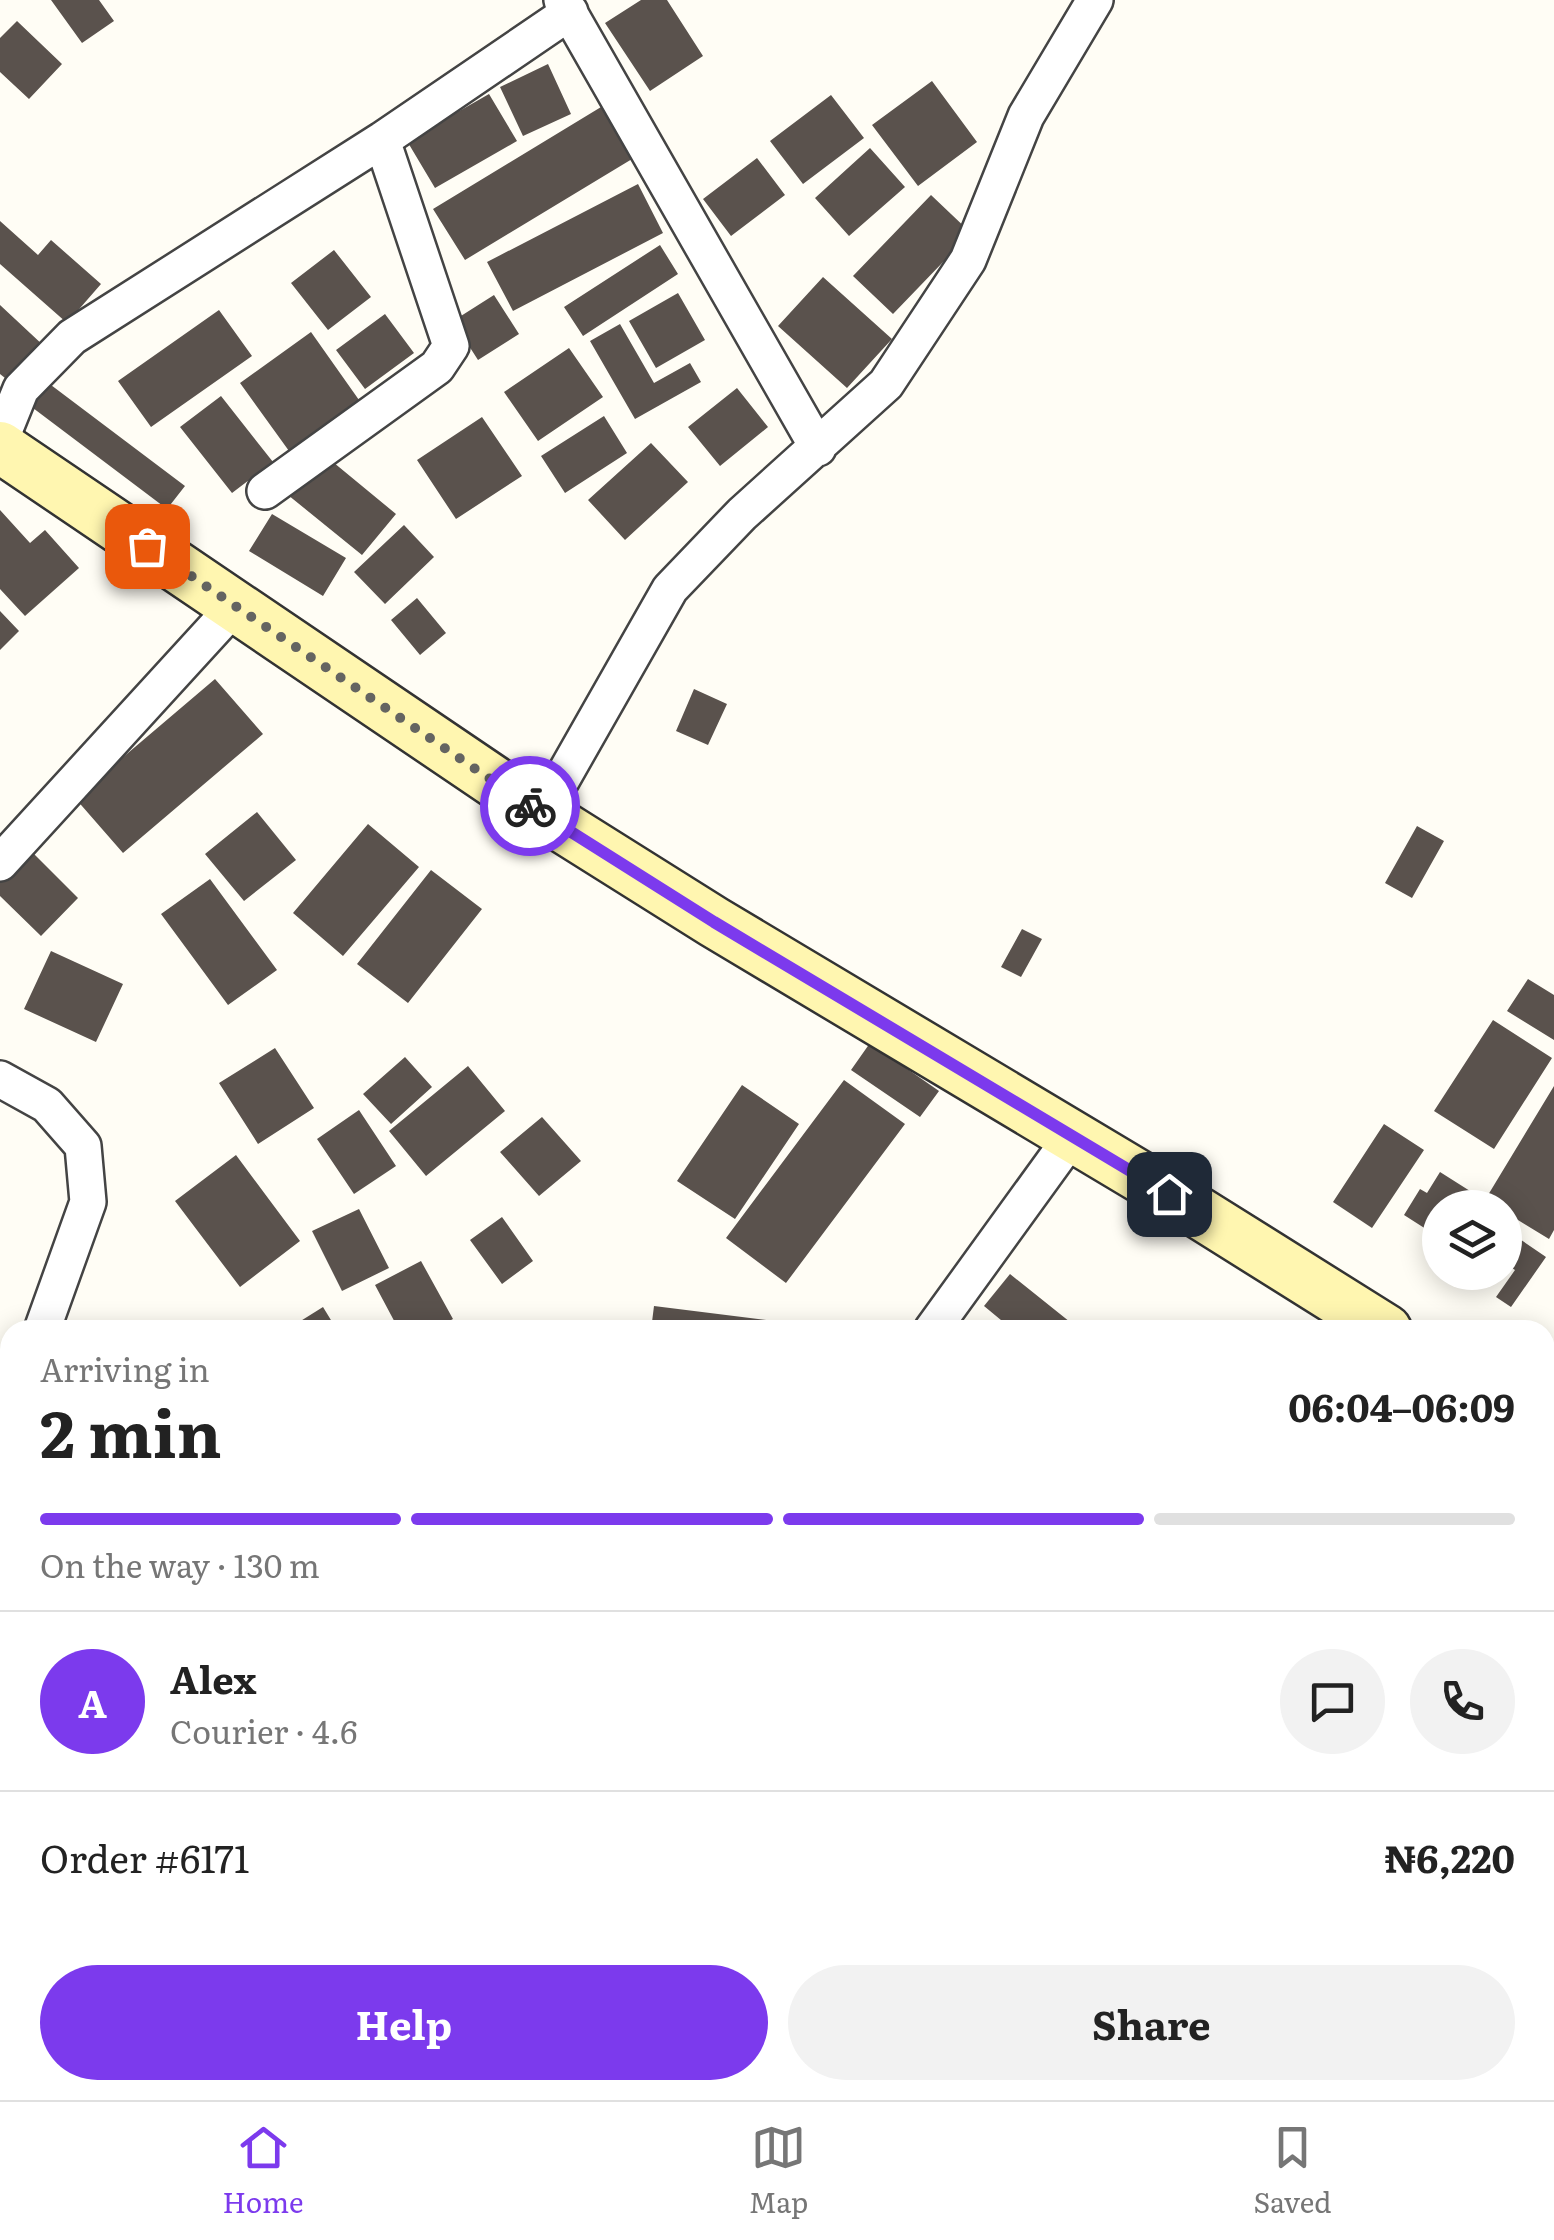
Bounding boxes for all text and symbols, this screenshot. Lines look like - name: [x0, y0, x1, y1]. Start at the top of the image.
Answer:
- pin: [105, 504, 190, 589]
- icon: bag: [120, 519, 175, 574]
- courier: [480, 756, 580, 856]
- icon: bike: [503, 779, 558, 834]
- pin: [1127, 1152, 1212, 1237]
- icon: home: [1142, 1167, 1197, 1222]
- map controls: [1422, 1190, 1522, 1290]
- button: layers: [1422, 1190, 1522, 1290]
- text: Arriving in: [40, 1344, 210, 1392]
- text: 06:04–06:09: [1288, 1377, 1515, 1434]
- text: 2 min: [40, 1381, 222, 1478]
- text: On the way · 130 m: [40, 1540, 320, 1588]
- text: Alex: [170, 1649, 256, 1706]
- button: chat: [1280, 1649, 1385, 1754]
- button: phone: [1410, 1649, 1515, 1754]
- text: A: [78, 1673, 107, 1730]
- text: Courier · 4.6: [170, 1706, 357, 1754]
- text: Order #6171: [40, 1828, 249, 1885]
- text: ₦6,220: [1384, 1828, 1515, 1885]
- button: Help: [40, 1965, 768, 2080]
- button: Share: [788, 1965, 1515, 2080]
- tab: Home: [223, 2120, 303, 2222]
- tab: Map: [749, 2120, 808, 2222]
- tab: Saved: [1253, 2120, 1331, 2222]

